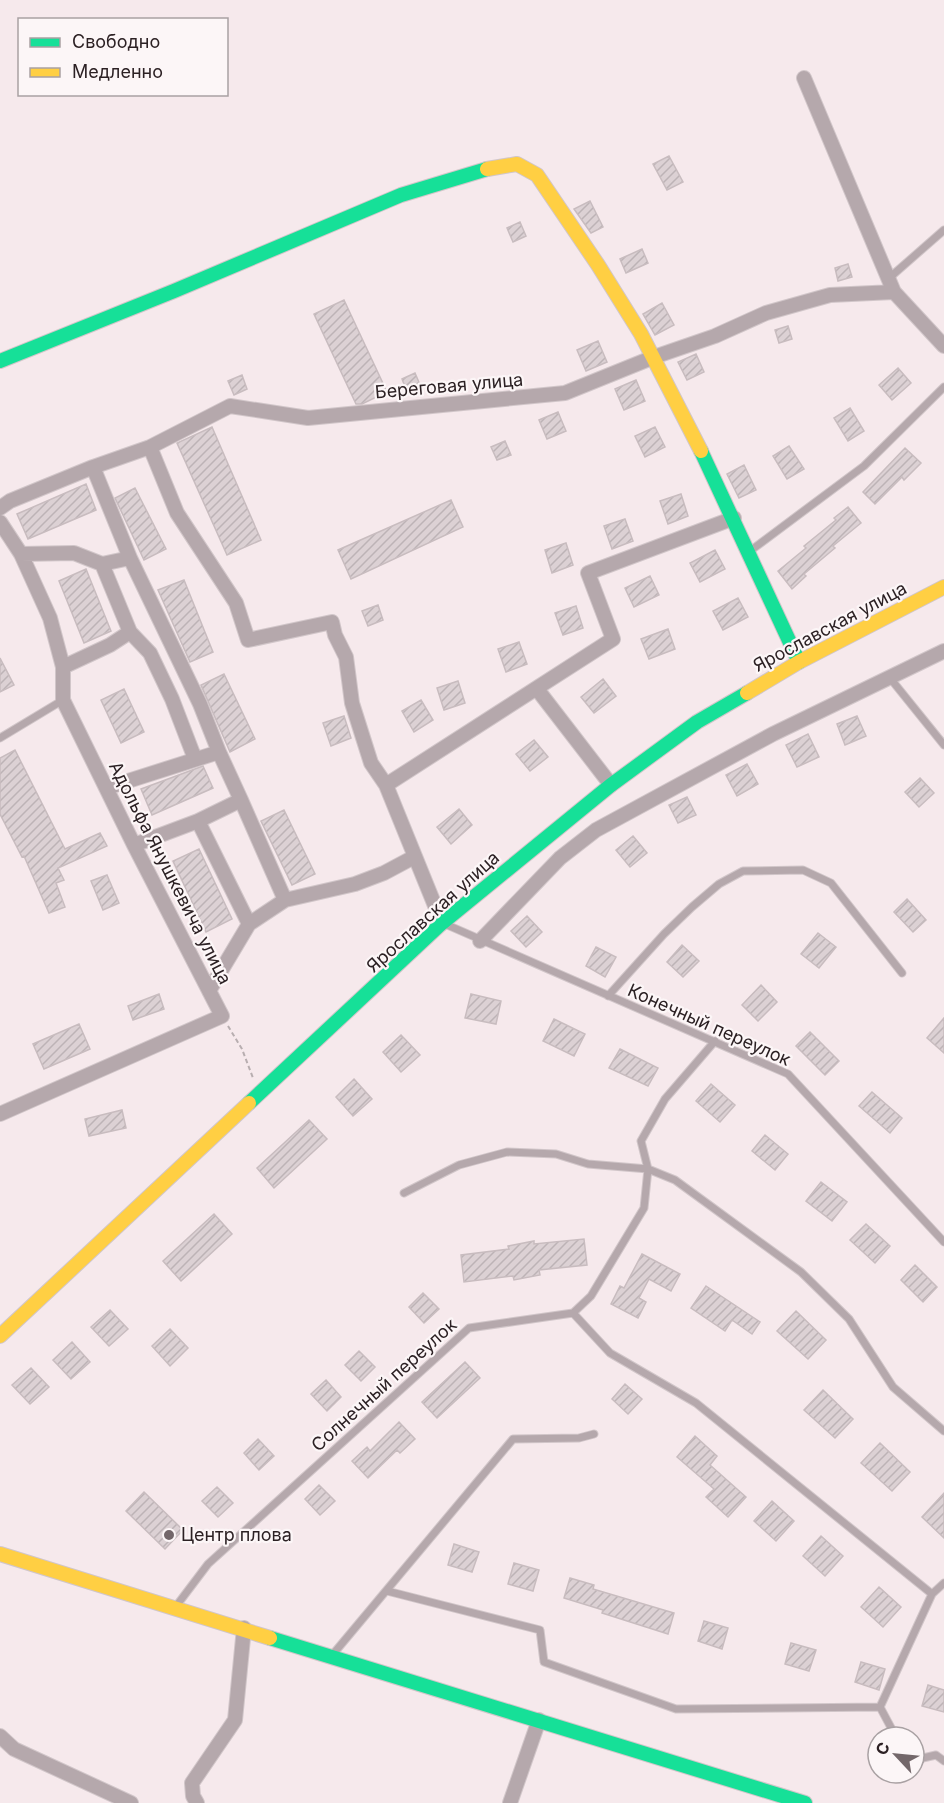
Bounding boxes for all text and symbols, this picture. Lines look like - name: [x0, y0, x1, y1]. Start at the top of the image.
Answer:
- legend: [18, 18, 228, 96]
- text: Свободно: [72, 31, 160, 52]
- text: Медленно: [72, 61, 163, 82]
- street label: Береговая улица: [374, 369, 524, 402]
- street label: Ярославская улица: [749, 577, 910, 676]
- street label: Адольфа Янушкевича улица: [105, 758, 236, 988]
- street label: Ярославская улица: [362, 847, 503, 977]
- street label: Конечный переулок: [625, 979, 794, 1070]
- street label: Солнечный переулок: [307, 1314, 461, 1455]
- place label: Центр плова: [181, 1524, 292, 1545]
- marker: Центр плова: [162, 1528, 176, 1542]
- north arrow: [866, 1725, 926, 1785]
- text: С: [871, 1739, 894, 1758]

